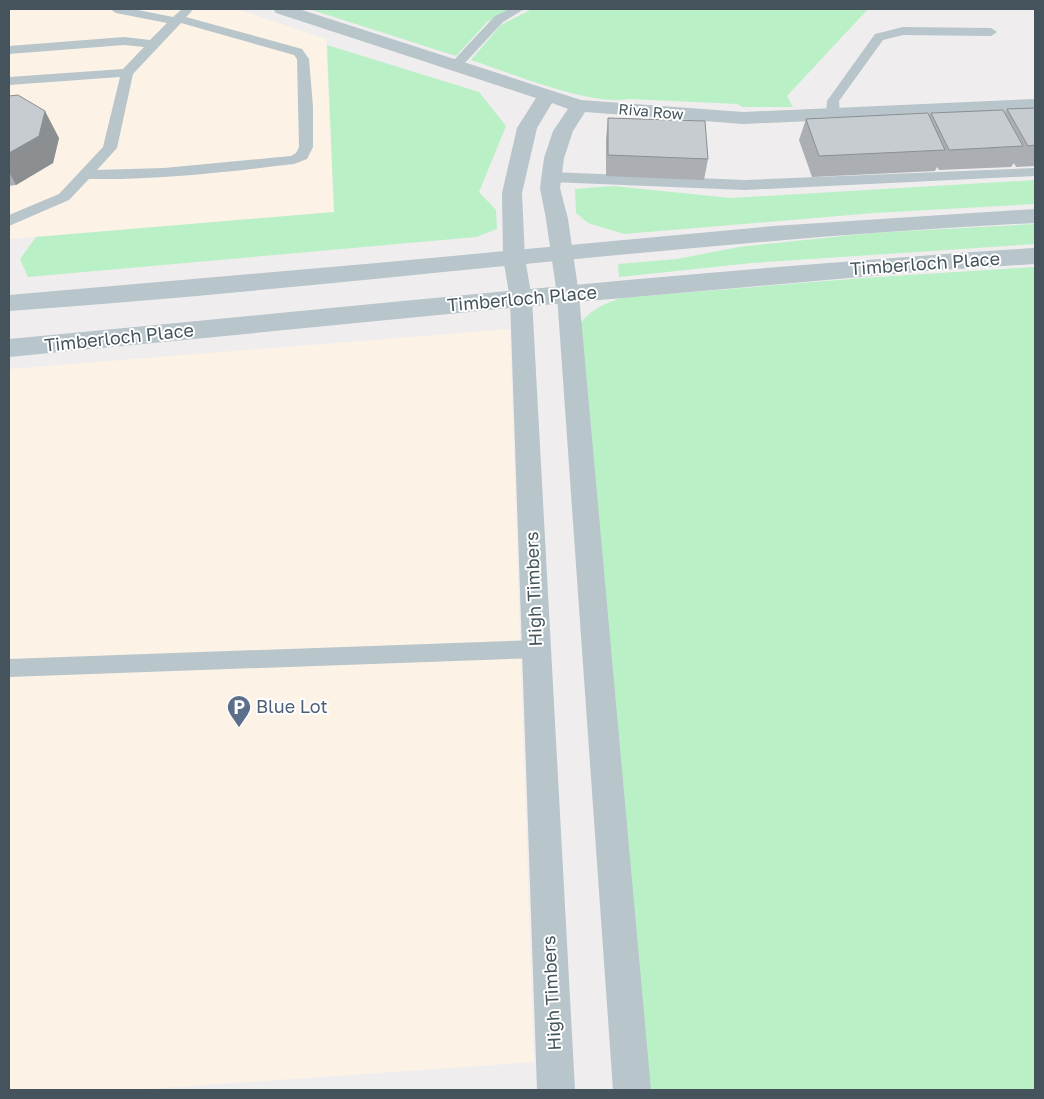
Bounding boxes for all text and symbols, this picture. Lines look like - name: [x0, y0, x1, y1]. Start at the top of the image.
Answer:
- street label: Riva Row: [618, 99, 684, 123]
- street label: Timberloch Place: [849, 247, 1001, 279]
- street label: Timberloch Place: [446, 281, 598, 316]
- street label: Timberloch Place: [43, 318, 195, 356]
- street label: High Timbers: [520, 531, 546, 647]
- parking icon: Blue Lot: [226, 694, 252, 728]
- place label: Blue Lot: [256, 695, 328, 717]
- street label: High Timbers: [537, 935, 565, 1051]

